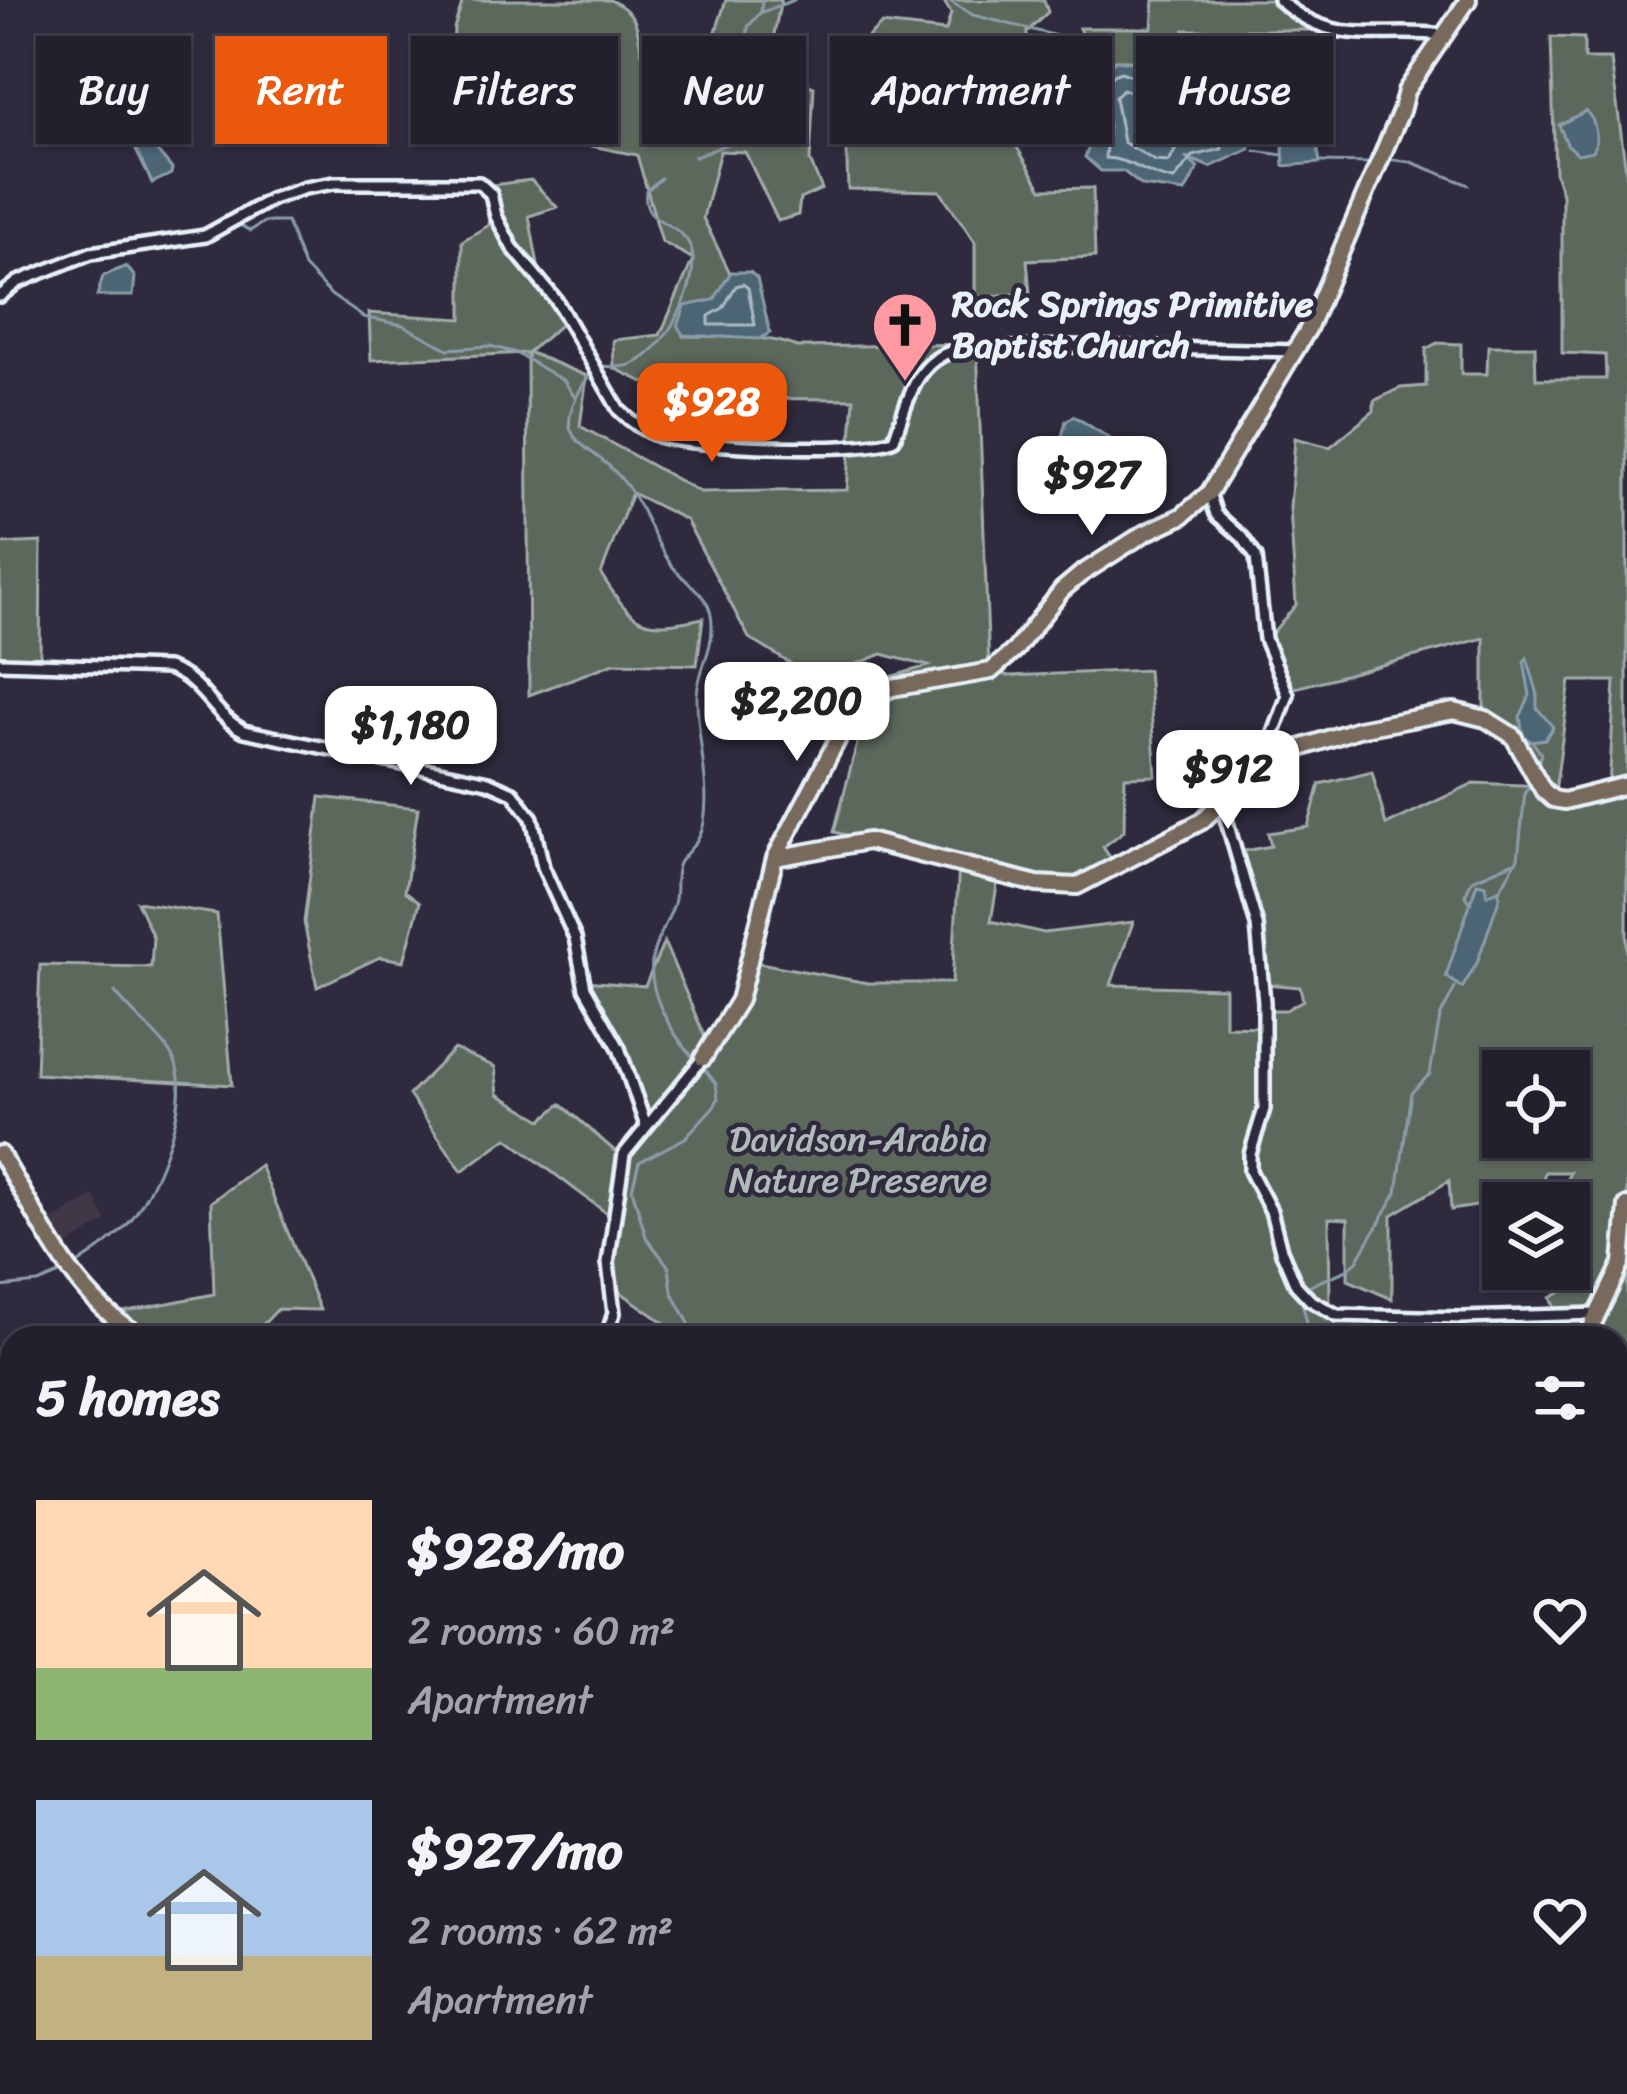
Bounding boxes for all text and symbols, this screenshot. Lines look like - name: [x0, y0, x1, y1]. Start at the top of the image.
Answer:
- chip: Buy: [36, 36, 191, 144]
- chip: Rent: [215, 36, 387, 144]
- chip: Filters: [411, 36, 618, 144]
- chip: New: [642, 36, 806, 144]
- chip: Apartment: [830, 36, 1112, 144]
- chip: House: [1136, 36, 1333, 144]
- place label: Rock Springs Primitive Baptist Church: [951, 272, 1314, 377]
- church icon: Rock Springs Primitive Baptist Church: [870, 290, 940, 384]
- pin: $928: [641, 363, 783, 465]
- text: $928: [664, 367, 760, 436]
- pin: $927: [1021, 436, 1163, 538]
- text: $927: [1045, 440, 1139, 509]
- pin: $2,200: [699, 662, 895, 764]
- text: $2,200: [731, 666, 863, 735]
- pin: $1,180: [313, 686, 509, 788]
- text: $1,180: [352, 690, 470, 759]
- pin: $912: [1157, 730, 1299, 832]
- text: $912: [1183, 734, 1273, 803]
- map controls: [1482, 1050, 1590, 1290]
- button: locate: [1482, 1050, 1590, 1158]
- park label: Davidson-Arabia Nature Preserve: [729, 1107, 987, 1212]
- button: layers: [1482, 1182, 1590, 1290]
- text: 5 homes: [36, 1353, 219, 1443]
- icon: filters: [1527, 1365, 1593, 1431]
- text: $928/mo: [408, 1506, 624, 1596]
- icon: home: [132, 1548, 276, 1692]
- icon: heart: [1527, 1587, 1593, 1653]
- text: 2 rooms · 60 m²: [408, 1596, 675, 1665]
- text: Apartment: [408, 1665, 592, 1734]
- text: $927/mo: [408, 1806, 623, 1896]
- icon: home: [132, 1848, 276, 1992]
- icon: heart: [1527, 1887, 1593, 1953]
- text: 2 rooms · 62 m²: [408, 1896, 673, 1965]
- text: Apartment: [408, 1965, 592, 2034]

